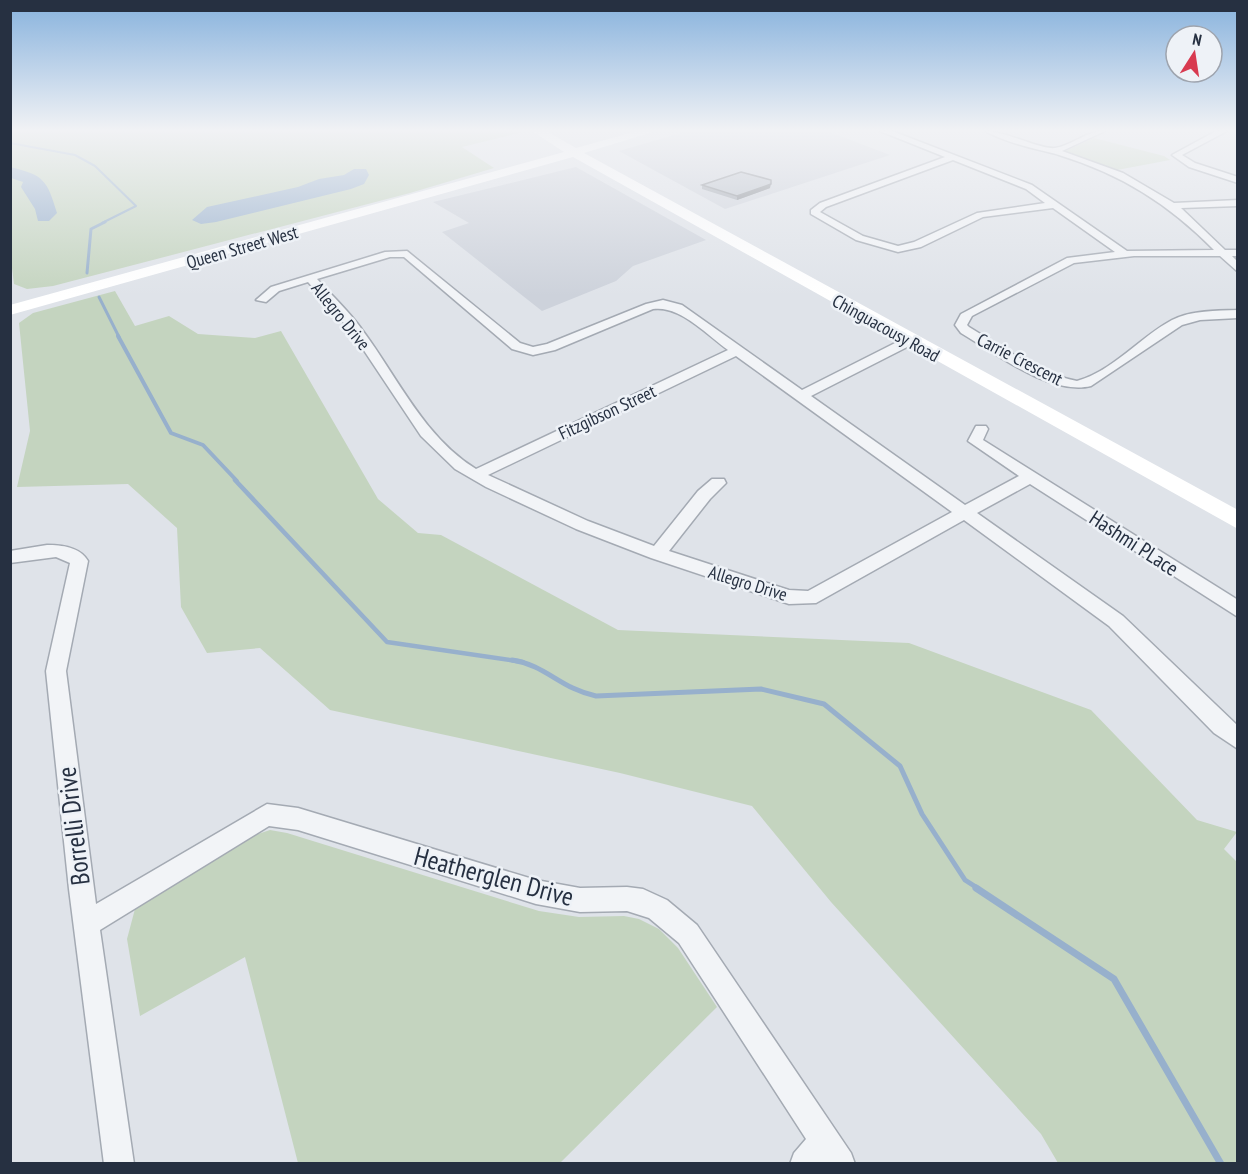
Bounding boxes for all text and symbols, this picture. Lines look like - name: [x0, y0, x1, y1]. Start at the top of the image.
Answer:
- north arrow: [1164, 24, 1224, 84]
- text: N: [1191, 29, 1203, 50]
- street label: Queen Street West: [184, 220, 300, 274]
- street label: Allegro Drive: [307, 277, 375, 355]
- street label: Chinguacousy Road: [828, 289, 944, 367]
- street label: Carrie Crescent: [973, 328, 1067, 390]
- street label: Fitzgibson Street: [555, 379, 659, 445]
- street label: Hashmi PLace: [1084, 504, 1184, 582]
- street label: Allegro Drive: [706, 560, 790, 606]
- street label: Borrelli Drive: [49, 765, 97, 887]
- street label: Heatherglen Drive: [411, 839, 577, 913]

